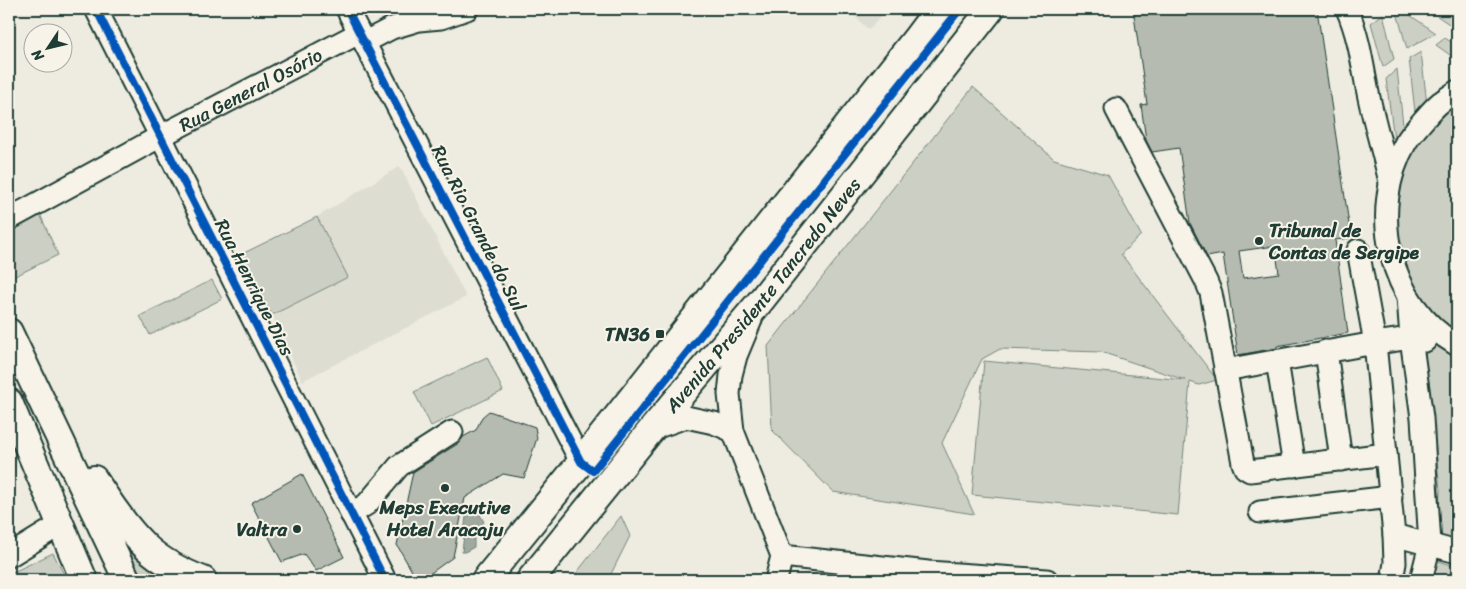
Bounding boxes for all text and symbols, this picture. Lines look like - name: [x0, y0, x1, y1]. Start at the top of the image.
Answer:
- north arrow: [22, 22, 72, 72]
- street label: Rua General Osório: [173, 39, 329, 141]
- text: N: [25, 44, 51, 67]
- street label: Rua Rio Grande do Sul: [422, 139, 535, 318]
- street label: Avenida Presidente Tancredo Neves: [656, 170, 870, 421]
- street label: Rua Henrique Dias: [206, 213, 304, 362]
- place label: Tribunal de Contas de Sergipe: [1268, 214, 1420, 269]
- marker: Tribunal de Contas de Sergipe: [1253, 235, 1265, 247]
- place label: TN36: [605, 318, 650, 351]
- marker: TN36: [654, 328, 666, 340]
- marker: Meps Executive Hotel Aracaju: [439, 482, 451, 494]
- place label: Meps Executive Hotel Aracaju: [379, 491, 511, 546]
- place label: Valtra: [236, 513, 287, 546]
- marker: Valtra: [291, 523, 303, 535]

